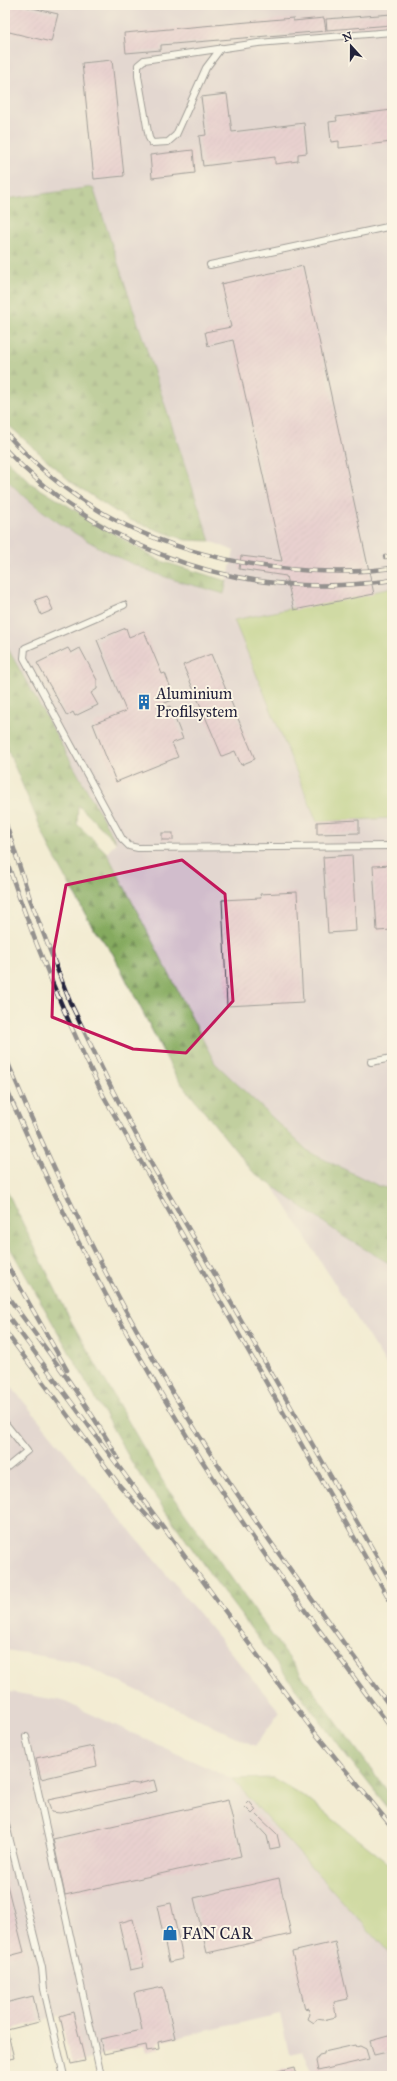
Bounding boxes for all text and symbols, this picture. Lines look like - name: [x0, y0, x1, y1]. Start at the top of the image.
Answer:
- north arrow: [331, 26, 371, 66]
- text: N: [341, 29, 355, 45]
- place label: Aluminium Profilsystem: [155, 684, 238, 721]
- building icon: Aluminium Profilsystem: [135, 693, 153, 711]
- shop icon: FAN CAR: [161, 1924, 179, 1942]
- place label: FAN CAR: [182, 1924, 253, 1943]

